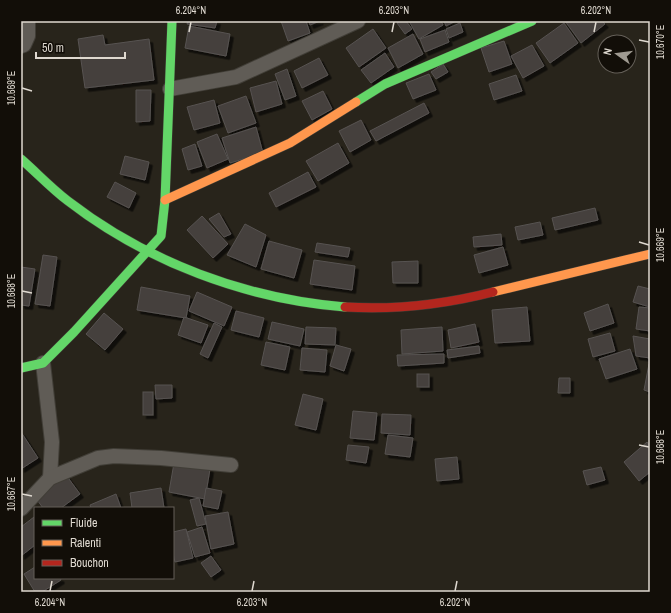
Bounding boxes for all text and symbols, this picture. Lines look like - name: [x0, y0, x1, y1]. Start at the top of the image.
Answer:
- text: 6.204°N: [176, 4, 206, 17]
- text: 6.203°N: [379, 4, 409, 17]
- text: 6.202°N: [581, 4, 611, 17]
- text: 10.670°E: [654, 25, 667, 59]
- scale bar: [36, 34, 125, 60]
- north arrow: [597, 34, 637, 74]
- text: 50 m: [42, 40, 64, 56]
- text: N: [600, 47, 615, 56]
- text: 10.669°E: [5, 71, 18, 105]
- text: 10.669°E: [654, 228, 667, 262]
- text: 10.668°E: [5, 274, 18, 308]
- text: 10.668°E: [654, 430, 667, 464]
- text: 10.667°E: [5, 477, 18, 511]
- legend: [34, 507, 174, 579]
- text: Fluide: [70, 515, 97, 531]
- text: Ralenti: [70, 535, 101, 551]
- text: Bouchon: [70, 555, 109, 571]
- text: 6.204°N: [35, 596, 65, 609]
- text: 6.203°N: [237, 596, 267, 609]
- text: 6.202°N: [440, 596, 470, 609]

